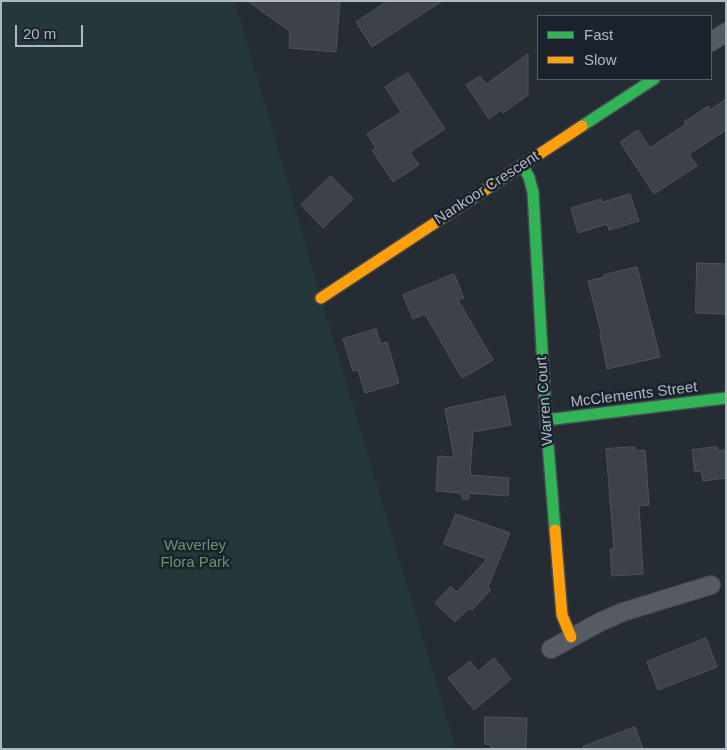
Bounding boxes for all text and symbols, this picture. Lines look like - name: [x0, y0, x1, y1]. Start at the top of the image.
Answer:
- scale bar: [18, 15, 85, 47]
- legend: [537, 15, 712, 80]
- text: 20 m: [23, 25, 56, 42]
- text: Fast: [584, 26, 613, 43]
- text: Slow: [584, 51, 617, 68]
- street label: Nankoor Crescent: [431, 148, 543, 228]
- street label: Warren Court: [533, 356, 557, 446]
- street label: McClements Street: [570, 378, 698, 412]
- park label: Waverley Flora Park: [160, 537, 230, 572]

